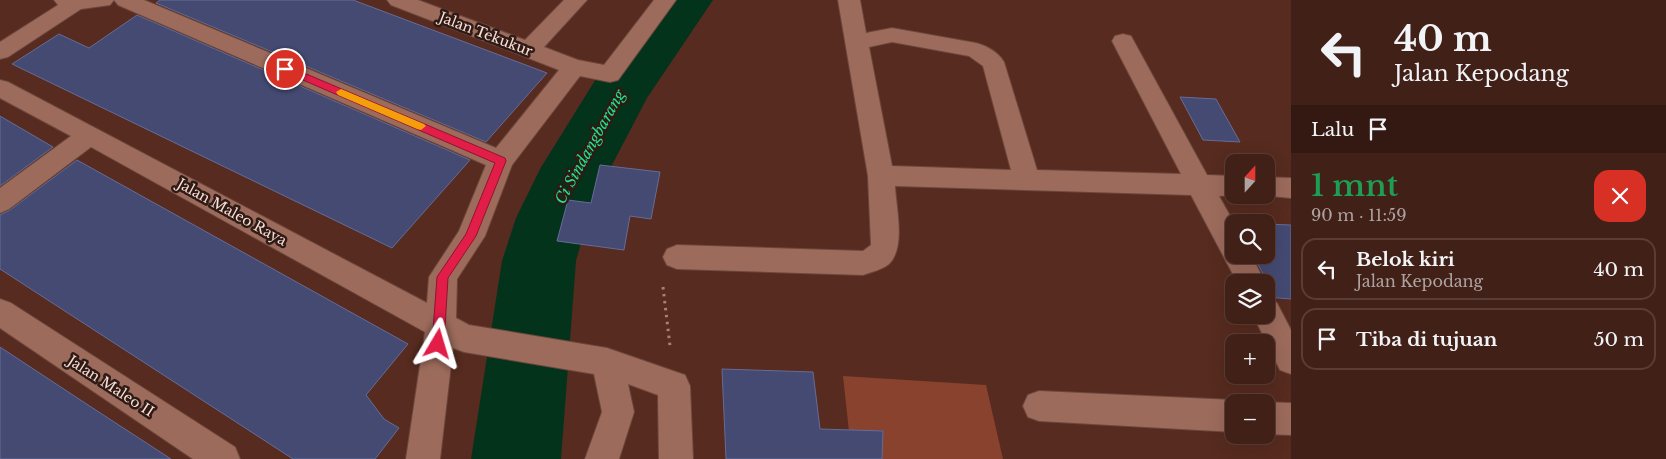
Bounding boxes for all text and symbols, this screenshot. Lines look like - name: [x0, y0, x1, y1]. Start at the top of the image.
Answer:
- street label: Jalan Tekukur: [435, 7, 536, 60]
- text: 40 m: [1394, 17, 1492, 60]
- icon: left: [1311, 20, 1376, 85]
- pin: [264, 48, 306, 90]
- icon: arrive: [271, 55, 299, 83]
- text: Jalan Kepodang: [1394, 60, 1569, 87]
- water label: Ci Sindangbarang: [550, 86, 629, 207]
- icon: arrive: [1364, 115, 1392, 143]
- text: Lalu: [1311, 118, 1354, 141]
- north arrow: [1225, 154, 1275, 204]
- map controls: [1225, 154, 1275, 444]
- text: 1 mnt: [1311, 167, 1398, 204]
- button: close: [1594, 170, 1646, 222]
- street label: Jalan Maleo Raya: [172, 173, 290, 250]
- text: 90 m · 11:59: [1311, 205, 1406, 225]
- button: search: [1225, 214, 1275, 264]
- text: Belok kiri: [1356, 248, 1455, 271]
- icon: left: [1313, 255, 1341, 283]
- text: 40 m: [1593, 258, 1644, 281]
- text: Jalan Kepodang: [1356, 271, 1483, 291]
- button: layers: [1225, 274, 1275, 324]
- position arrow: [411, 317, 463, 369]
- icon: arrive: [1313, 325, 1341, 353]
- text: Tiba di tujuan: [1356, 328, 1497, 351]
- text: 50 m: [1594, 328, 1644, 351]
- button: +: [1225, 334, 1275, 384]
- street label: Jalan Maleo II: [63, 350, 158, 421]
- button: −: [1225, 394, 1275, 444]

